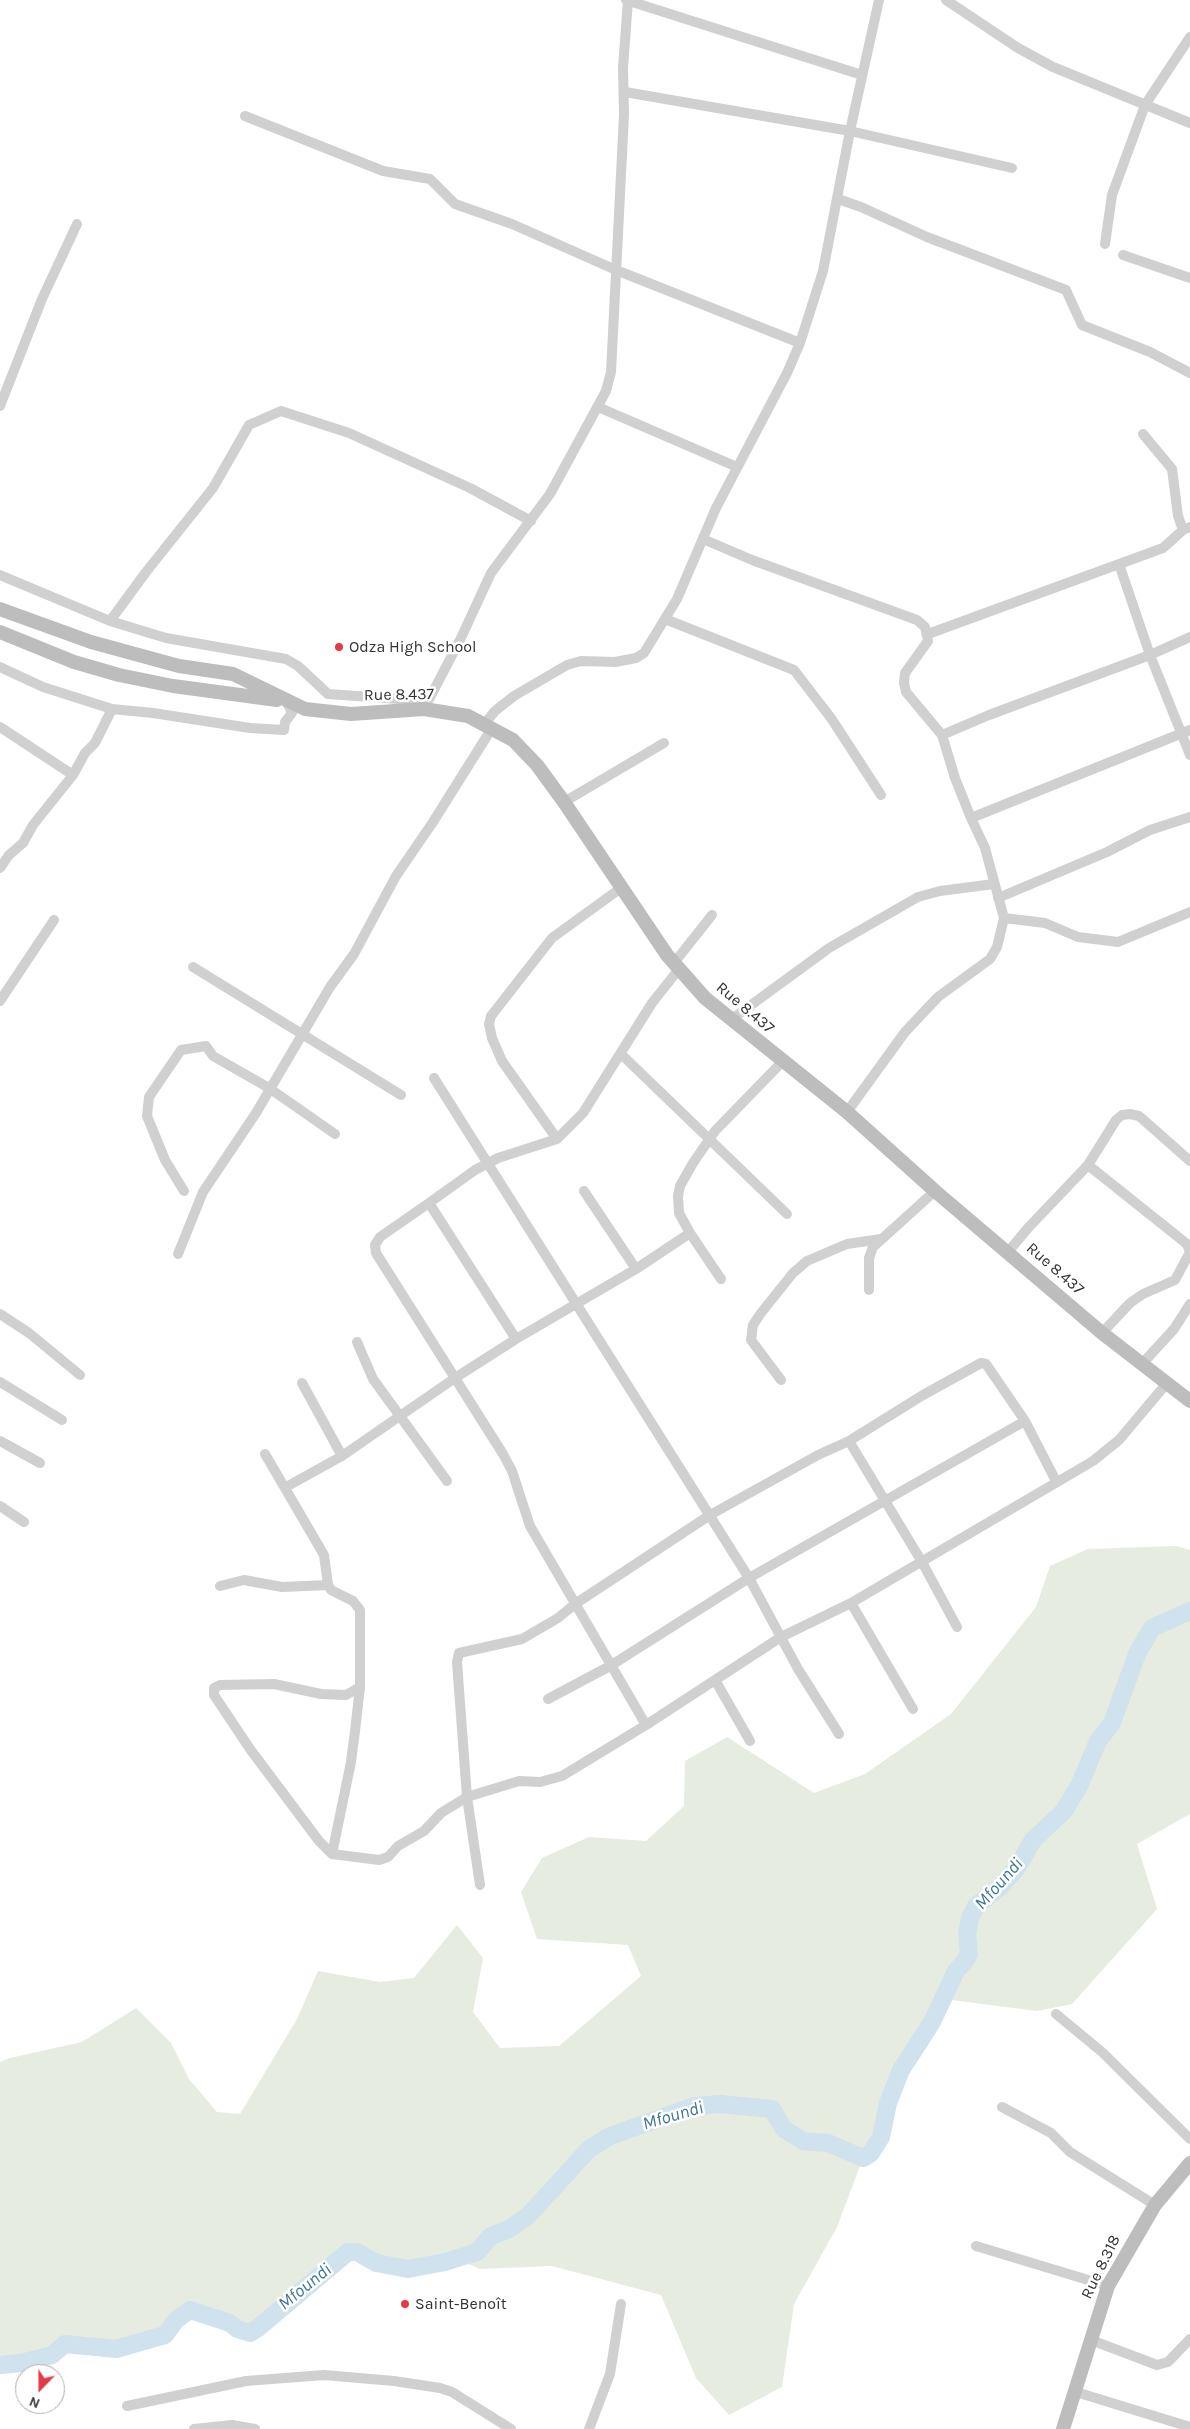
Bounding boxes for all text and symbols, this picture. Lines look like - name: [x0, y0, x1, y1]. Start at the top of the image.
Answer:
- place label: Odza High School: [349, 637, 477, 657]
- marker: Odza High School: [333, 641, 345, 653]
- street label: Rue 8.437: [364, 685, 434, 705]
- street label: Rue 8.437: [712, 978, 778, 1038]
- street label: Rue 8.437: [1022, 1239, 1088, 1299]
- water label: Mfoundi: [970, 1854, 1028, 1914]
- water label: Mfoundi: [640, 2097, 706, 2135]
- street label: Rue 8.318: [1077, 2232, 1125, 2302]
- water label: Mfoundi: [274, 2259, 336, 2315]
- place label: Saint-Benoît: [415, 2294, 507, 2314]
- marker: Saint-Benoît: [399, 2298, 411, 2310]
- north arrow: [15, 2364, 65, 2414]
- text: N: [27, 2393, 42, 2412]

